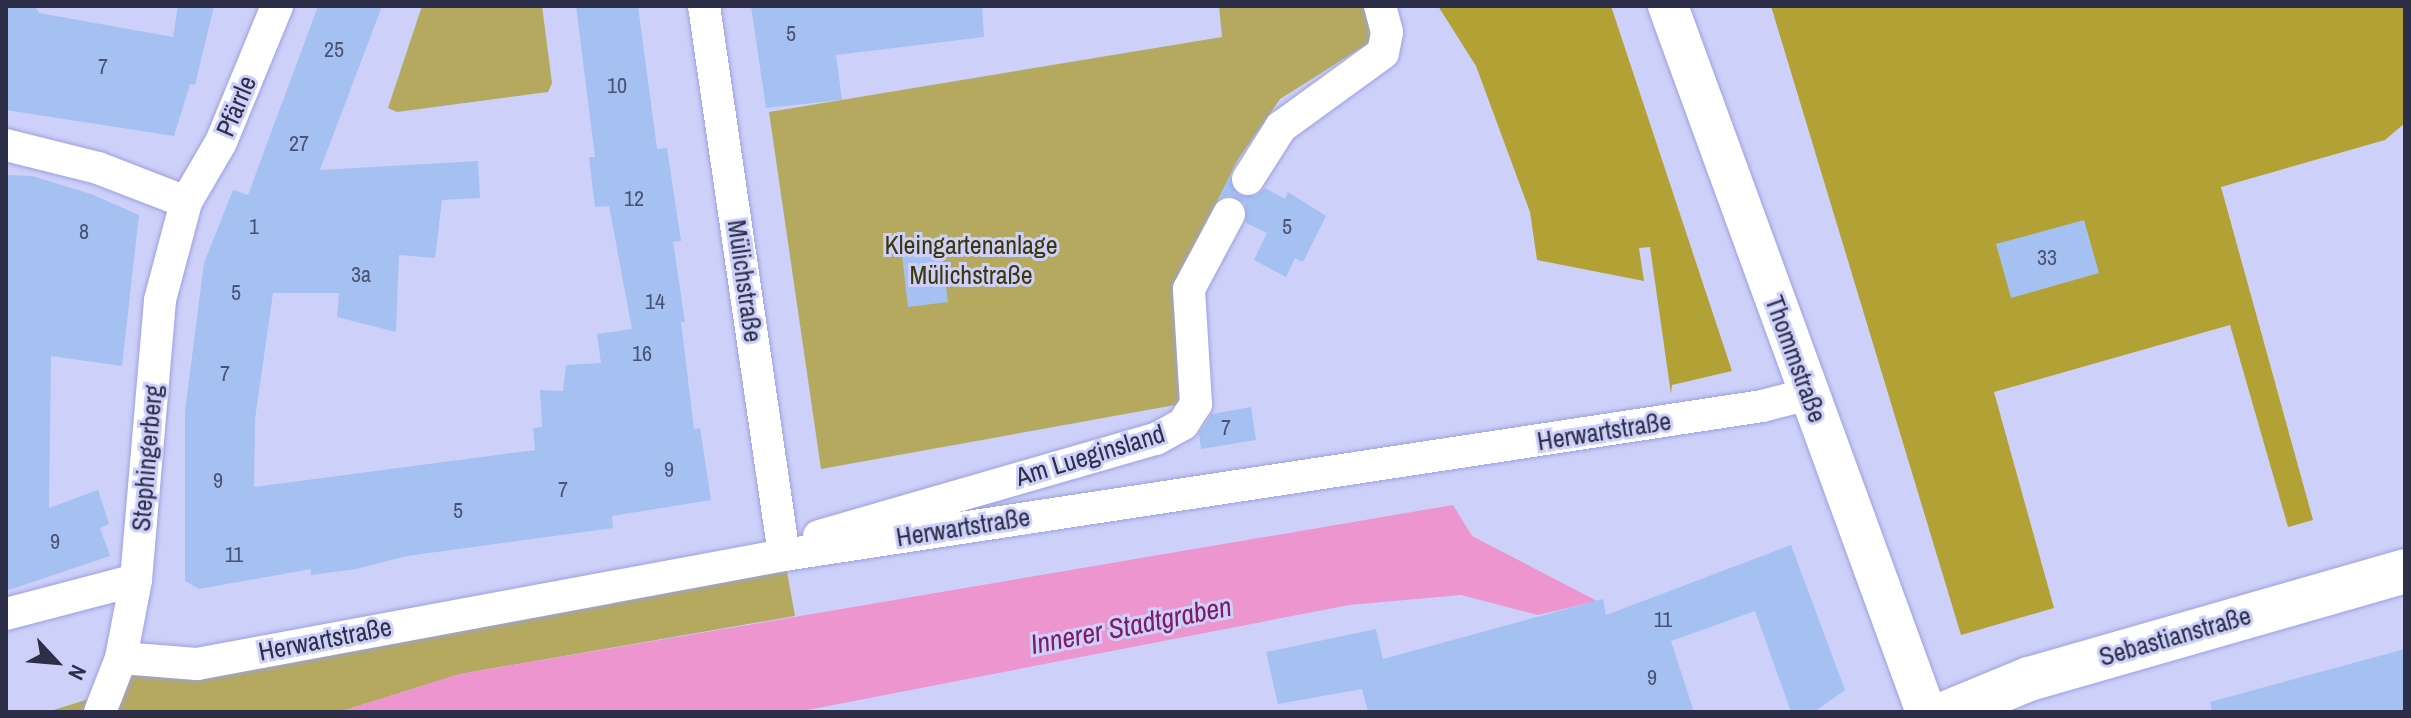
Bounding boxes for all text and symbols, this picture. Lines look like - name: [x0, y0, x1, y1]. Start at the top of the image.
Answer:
- house number: 5: [786, 21, 796, 47]
- house number: 25: [324, 37, 344, 63]
- house number: 7: [98, 54, 108, 80]
- street label: Pfärrle: [209, 71, 263, 141]
- house number: 10: [607, 73, 627, 99]
- house number: 27: [289, 131, 309, 157]
- house number: 12: [624, 186, 644, 212]
- house number: 1: [249, 214, 259, 240]
- house number: 5: [1282, 214, 1292, 240]
- street label: Mülichstraße: [721, 218, 769, 344]
- house number: 8: [79, 219, 89, 245]
- park label: Kleingartenanlage Mülichstraße: [884, 229, 1058, 290]
- house number: 33: [2037, 245, 2057, 271]
- house number: 3a: [351, 262, 371, 288]
- house number: 5: [231, 280, 241, 306]
- house number: 14: [645, 289, 665, 315]
- street label: Thommstraße: [1759, 291, 1833, 427]
- house number: 16: [632, 341, 652, 367]
- house number: 7: [220, 361, 230, 387]
- street label: Stephingerberg: [125, 383, 169, 533]
- street label: Herwartstraße: [1535, 405, 1673, 457]
- house number: 7: [1221, 415, 1231, 441]
- street label: Am Lueginsland: [1012, 418, 1168, 492]
- house number: 9: [664, 457, 674, 483]
- house number: 9: [213, 468, 223, 494]
- house number: 7: [558, 477, 568, 503]
- house number: 5: [453, 498, 463, 524]
- street label: Herwartstraße: [894, 501, 1032, 553]
- house number: 9: [50, 529, 60, 555]
- house number: 11: [225, 542, 243, 568]
- water label: Innerer Stadtgraben: [1028, 589, 1234, 661]
- street label: Sebastianstraße: [2096, 599, 2254, 673]
- house number: 11: [1654, 607, 1672, 633]
- street label: Herwartstraße: [256, 611, 394, 667]
- north arrow: [16, 622, 96, 702]
- text: N: [61, 660, 94, 685]
- house number: 9: [1647, 665, 1657, 691]

